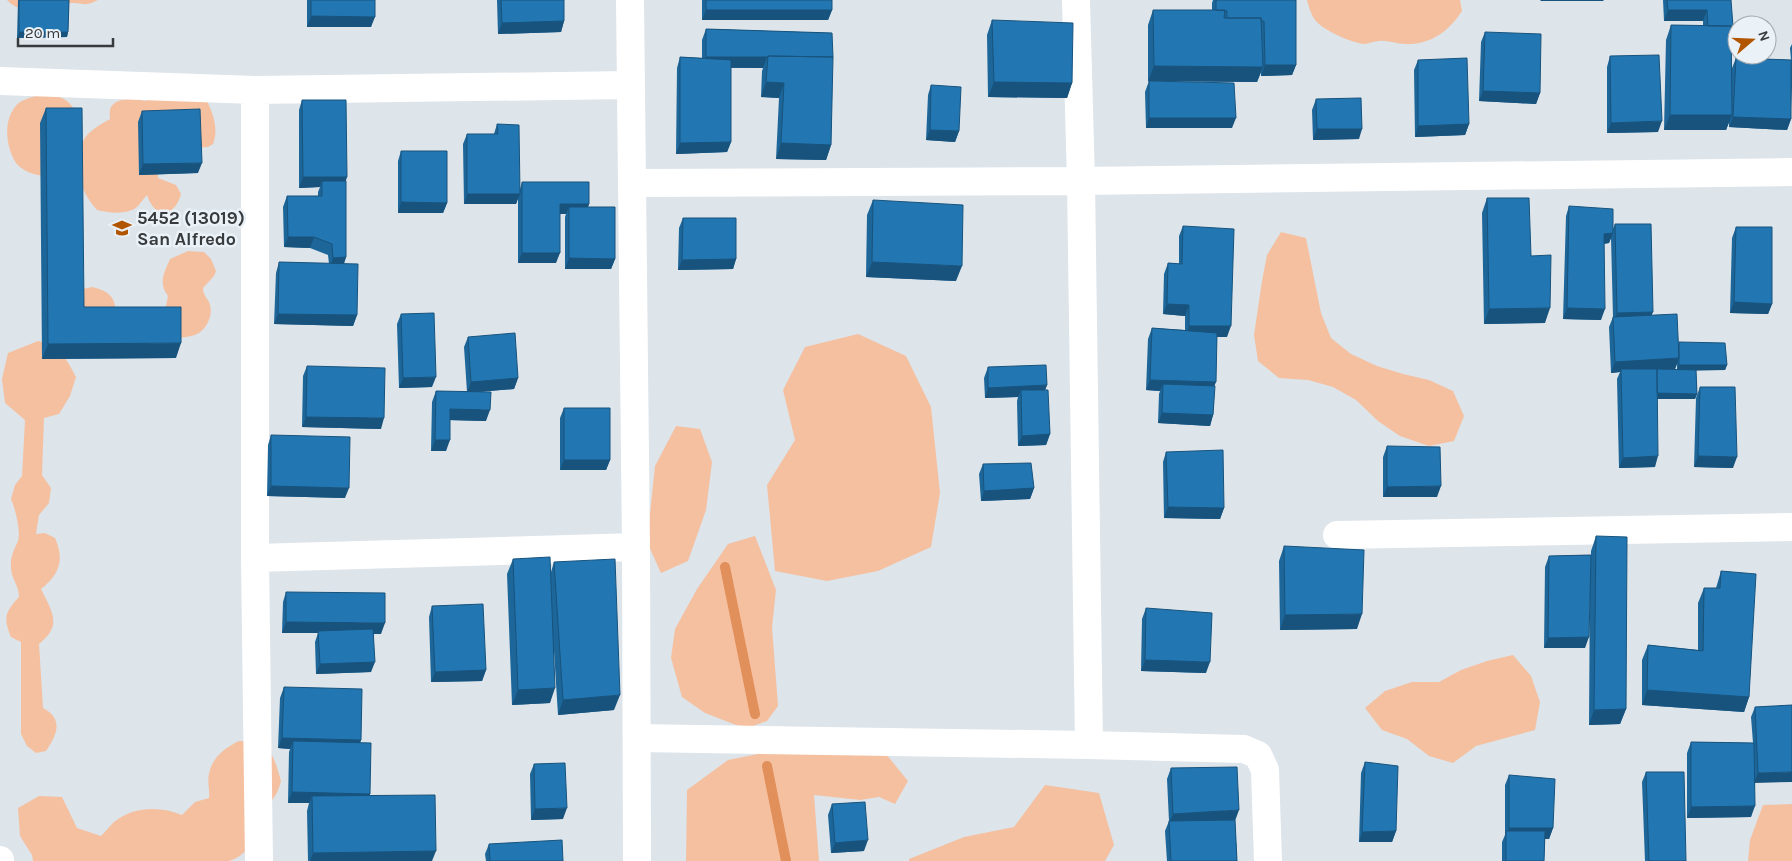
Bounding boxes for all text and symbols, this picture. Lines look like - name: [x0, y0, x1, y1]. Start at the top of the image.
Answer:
- scale bar: [18, 15, 112, 47]
- north arrow: [1727, 15, 1777, 65]
- text: 20 m: [25, 24, 60, 42]
- text: N: [1754, 28, 1773, 43]
- place label: 5452 (13019) San Alfredo: [137, 207, 245, 250]
- school or university icon: 5452 (13019) San Alfredo: [111, 217, 133, 239]

